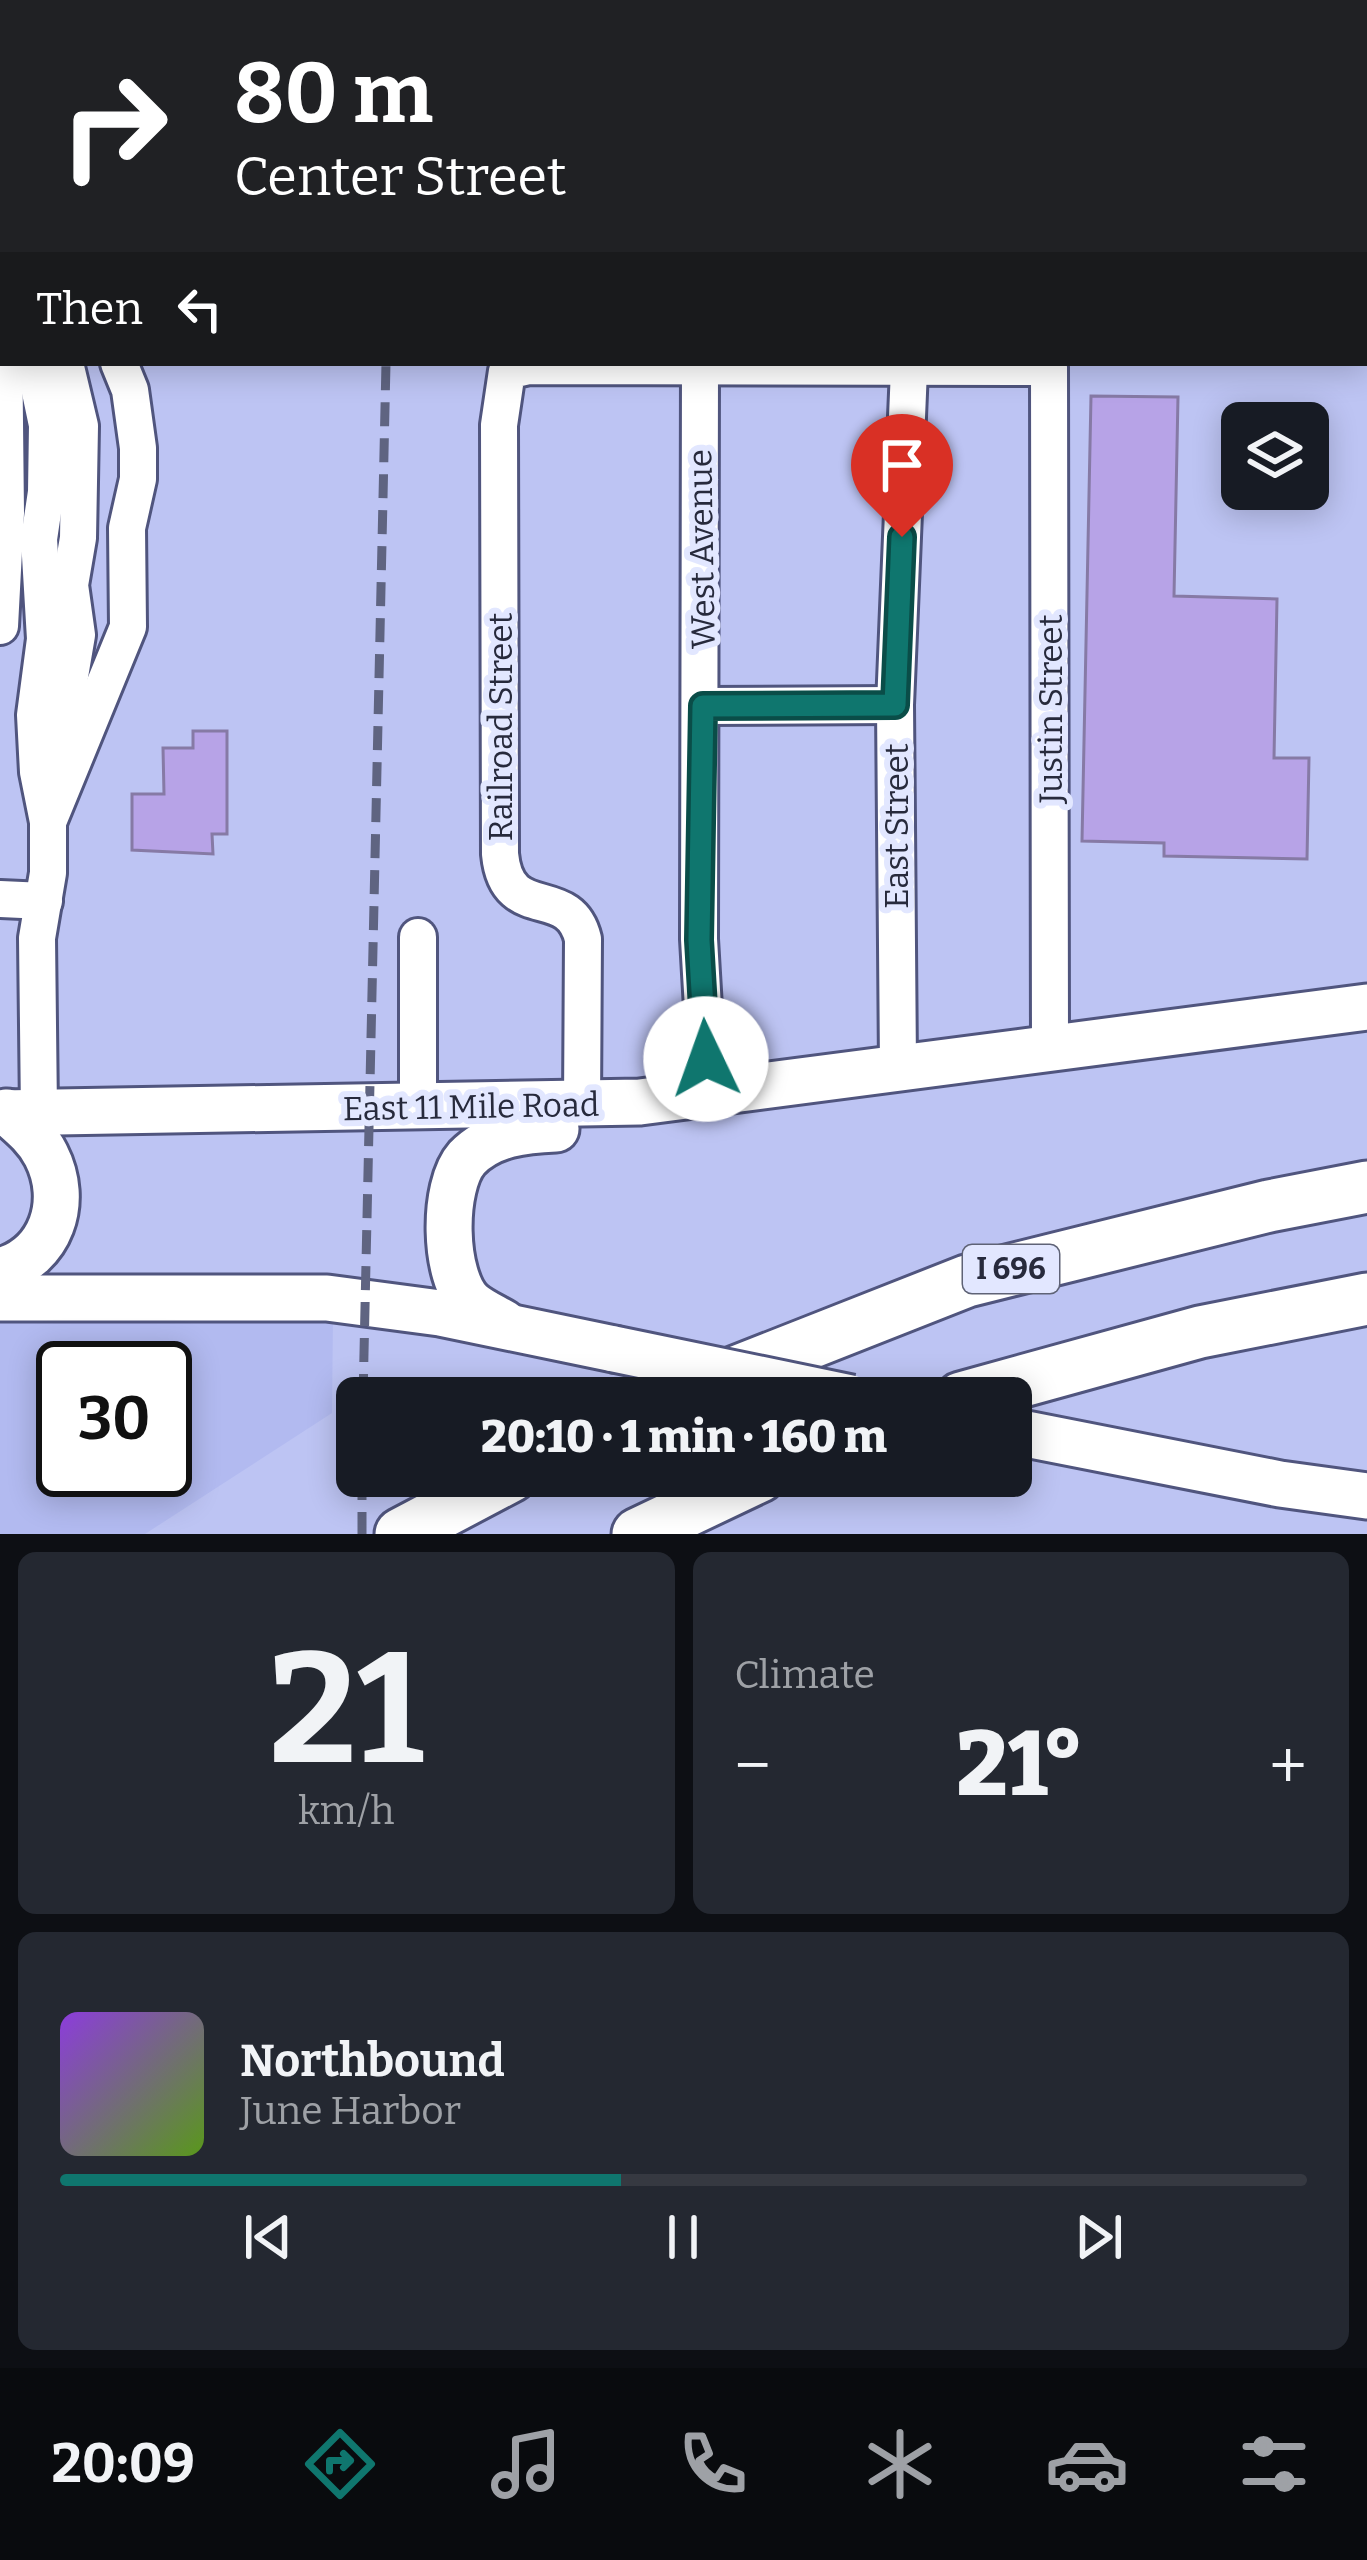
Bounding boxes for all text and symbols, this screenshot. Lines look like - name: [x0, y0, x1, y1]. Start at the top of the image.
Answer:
- text: 80 m: [234, 43, 433, 144]
- icon: right: [36, 48, 192, 204]
- text: Center Street: [234, 145, 567, 209]
- icon: left: [167, 276, 233, 342]
- text: Then: [36, 282, 143, 336]
- map controls: [1221, 402, 1329, 510]
- button: layers: [1221, 402, 1329, 510]
- pin: [851, 414, 953, 537]
- icon: arrive: [869, 432, 935, 498]
- street label: West Avenue: [680, 449, 724, 649]
- street label: Railroad Street: [481, 613, 521, 841]
- street label: Justin Street: [1031, 614, 1071, 805]
- street label: East Street: [877, 743, 917, 909]
- position arrow: [643, 996, 769, 1122]
- street label: East 11 Mile Road: [342, 1085, 600, 1129]
- road number: I 696: [963, 1245, 1059, 1293]
- speed limit sign: 30: [36, 1341, 192, 1497]
- text: 20:10 · 1 min · 160 m: [481, 1410, 887, 1464]
- text: 21: [269, 1616, 424, 1803]
- text: Climate: [735, 1652, 875, 1698]
- text: 21°: [956, 1711, 1084, 1819]
- text: −: [735, 1726, 771, 1805]
- text: +: [1269, 1726, 1307, 1805]
- text: km/h: [298, 1788, 395, 1834]
- text: Northbound: [240, 2034, 505, 2088]
- text: June Harbor: [240, 2088, 461, 2134]
- icon: previous: [235, 2204, 301, 2270]
- icon: pause: [650, 2204, 716, 2270]
- icon: next: [1066, 2204, 1132, 2270]
- icon: directions: [298, 2422, 382, 2506]
- icon: music: [484, 2422, 568, 2506]
- icon: phone: [671, 2422, 755, 2506]
- icon: climate: [858, 2422, 942, 2506]
- icon: car: [1045, 2422, 1129, 2506]
- icon: filters: [1232, 2422, 1316, 2506]
- text: 20:09: [51, 2432, 195, 2496]

